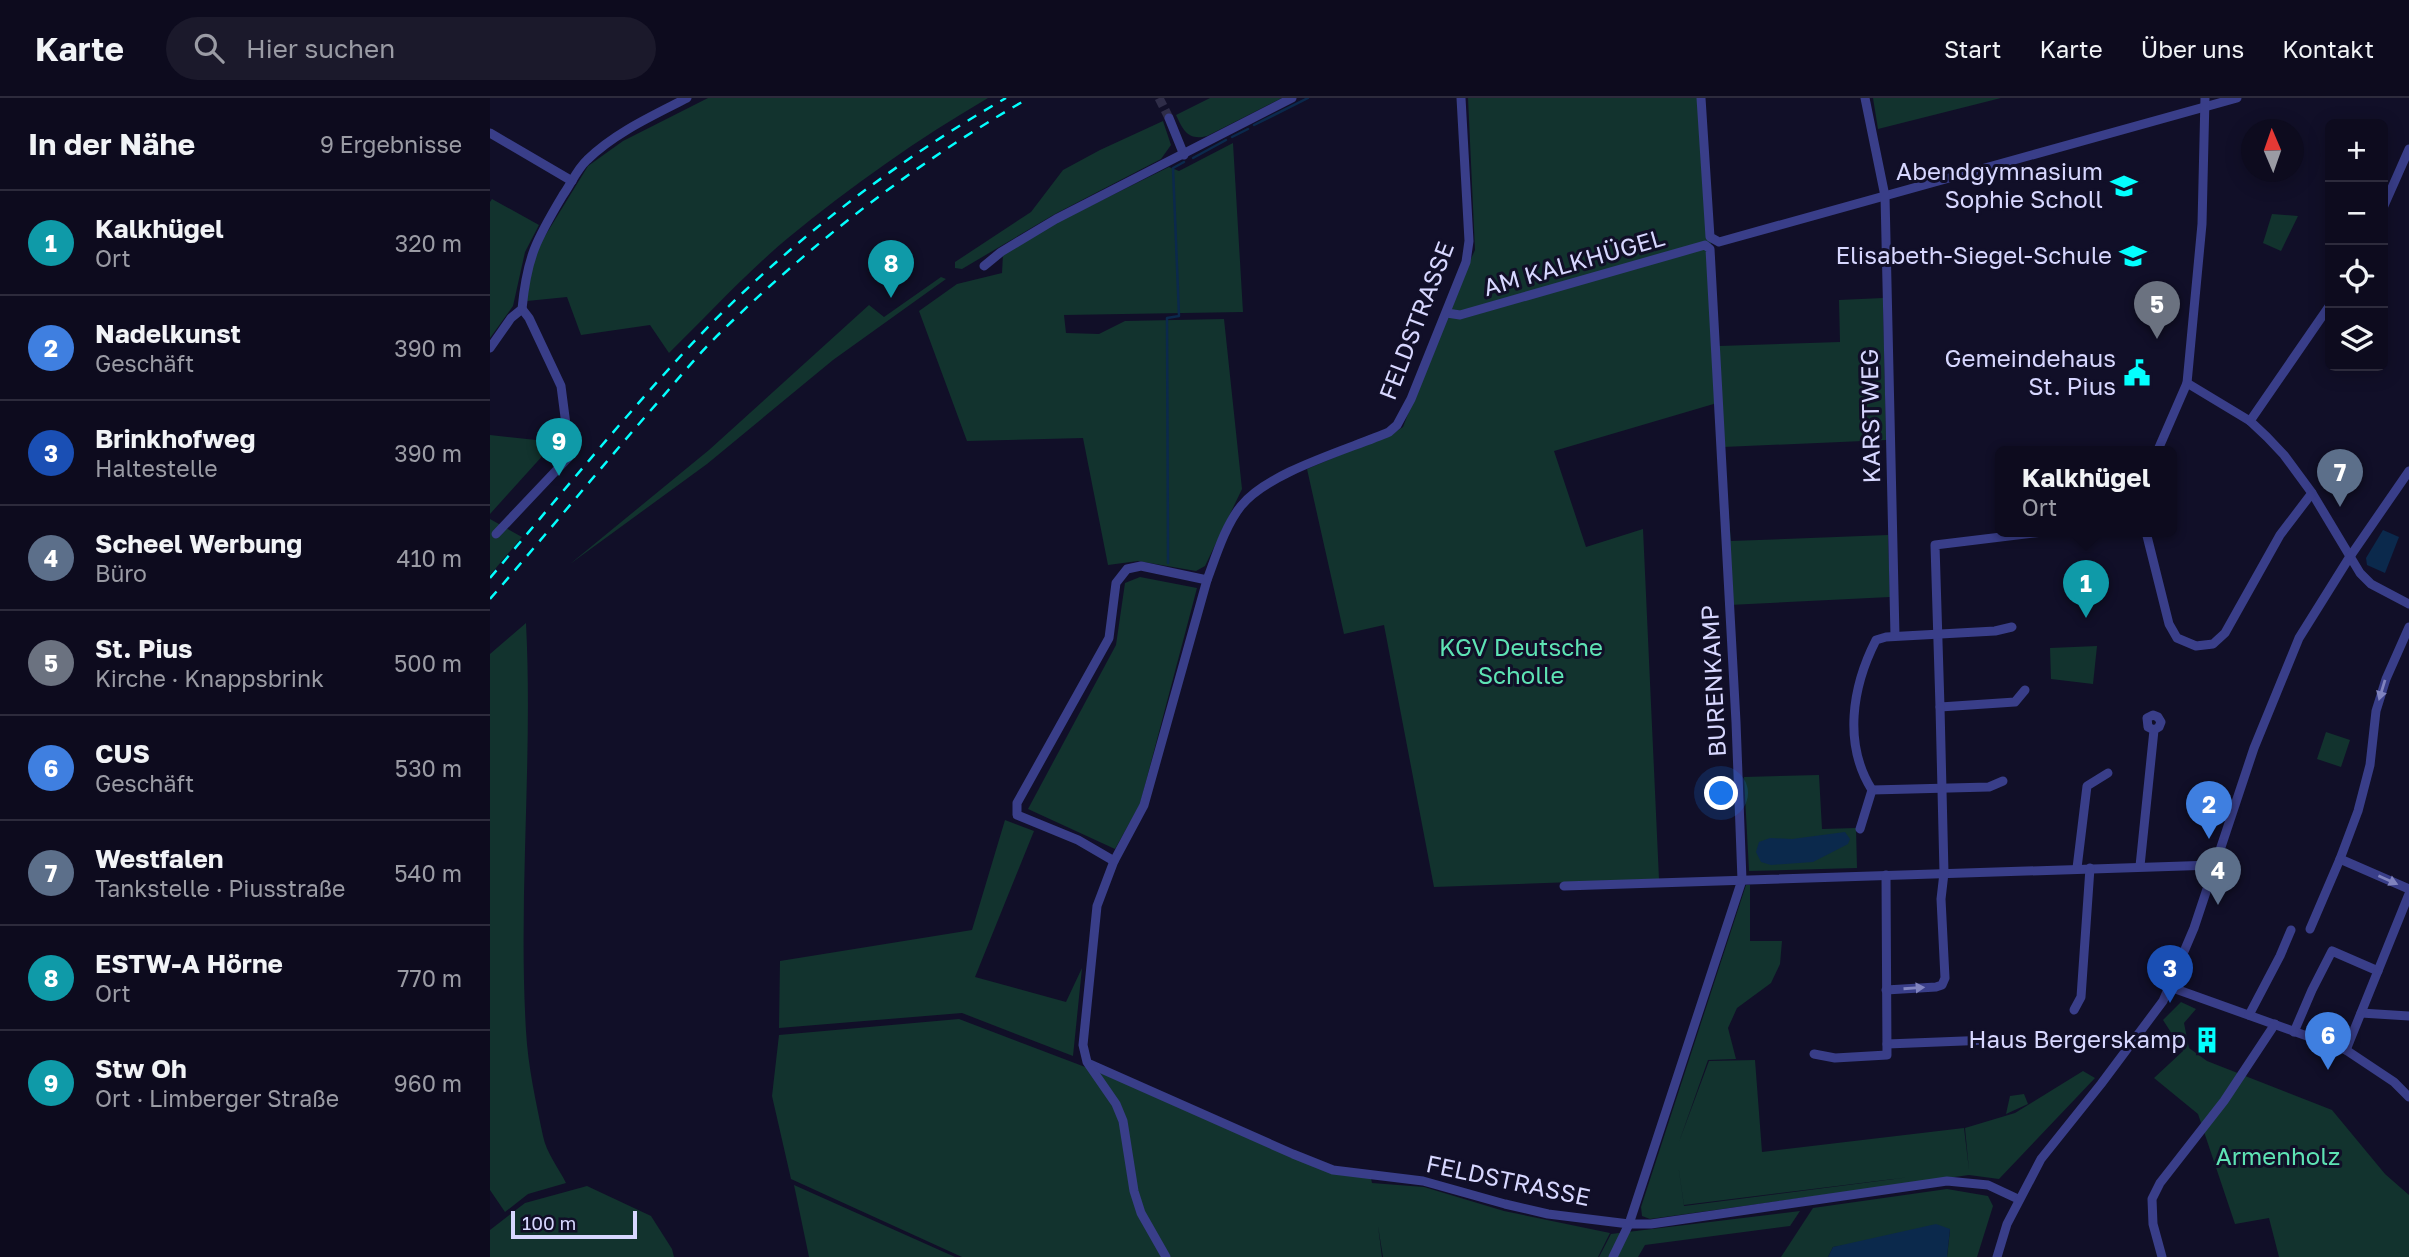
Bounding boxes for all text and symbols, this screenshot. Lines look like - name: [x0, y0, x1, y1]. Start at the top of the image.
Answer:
- search box: [166, 17, 656, 80]
- text: Karte: [35, 29, 124, 68]
- icon: search: [190, 29, 228, 67]
- text: Hier suchen: [246, 33, 395, 64]
- text: Start: [1944, 34, 2001, 63]
- text: Karte: [2039, 34, 2103, 63]
- text: Über uns: [2141, 34, 2244, 63]
- text: Kontakt: [2282, 34, 2374, 63]
- north arrow: [2241, 119, 2304, 182]
- map controls: [2325, 119, 2388, 371]
- button: +: [2325, 119, 2388, 182]
- text: In der Nähe: [28, 126, 195, 162]
- text: 9 Ergebnisse: [320, 130, 462, 158]
- place label: Abendgymnasium Sophie Scholl: [1896, 156, 2103, 213]
- school or university icon: Abendgymnasium Sophie Scholl: [2109, 171, 2139, 201]
- button: −: [2325, 182, 2388, 245]
- text: Kalkhügel: [95, 213, 224, 244]
- street label: AM KALKHÜGEL: [1480, 222, 1668, 301]
- text: 1: [45, 229, 57, 257]
- text: 320 m: [395, 229, 462, 257]
- street label: FELDSTRASSE: [1372, 237, 1459, 404]
- pin: 8: [868, 240, 914, 298]
- place label: Elisabeth-Siegel-Schule: [1835, 240, 2112, 269]
- school or university icon: Elisabeth-Siegel-Schule: [2118, 241, 2148, 271]
- text: Ort: [95, 244, 131, 272]
- button: locate: [2325, 245, 2388, 308]
- pin: 5: [2134, 281, 2180, 339]
- button: layers: [2325, 308, 2388, 371]
- text: Nadelkunst: [95, 318, 241, 349]
- text: 2: [44, 334, 58, 362]
- text: 390 m: [394, 334, 462, 362]
- place label: Gemeindehaus St. Pius: [1945, 343, 2116, 400]
- street label: KARSTWEG: [1854, 348, 1885, 484]
- text: Geschäft: [95, 349, 194, 377]
- public building icon: Gemeindehaus St. Pius: [2122, 358, 2152, 388]
- pin: 9: [536, 418, 582, 476]
- text: Brinkhofweg: [95, 423, 255, 454]
- text: 3: [44, 439, 58, 467]
- text: 390 m: [394, 439, 462, 467]
- popup: [1995, 446, 2177, 537]
- pin: 7: [2317, 449, 2363, 507]
- text: Haltestelle: [95, 454, 217, 482]
- text: Kalkhügel: [2022, 462, 2150, 493]
- text: Ort: [2022, 493, 2057, 521]
- text: Scheel Werbung: [95, 528, 302, 559]
- text: 4: [44, 544, 58, 572]
- text: 410 m: [396, 544, 462, 572]
- text: Büro: [95, 559, 147, 587]
- pin: 1: [2063, 560, 2109, 618]
- street label: BURENKAMP: [1694, 604, 1731, 758]
- park label: KGV Deutsche Scholle: [1439, 632, 1603, 689]
- text: St. Pius: [95, 633, 193, 664]
- text: 5: [44, 649, 58, 677]
- text: 500 m: [394, 649, 462, 677]
- text: Kirche · Knappsbrink: [95, 664, 324, 692]
- one-way arrow: [2377, 680, 2387, 701]
- text: CUS: [95, 738, 150, 769]
- text: 6: [44, 754, 58, 782]
- text: 530 m: [395, 754, 462, 782]
- text: Geschäft: [95, 769, 194, 797]
- your location: [1704, 776, 1738, 810]
- pin: 2: [2186, 781, 2232, 839]
- text: Westfalen: [95, 843, 224, 874]
- pin: 4: [2195, 847, 2241, 905]
- text: 7: [45, 859, 57, 887]
- text: 540 m: [394, 859, 462, 887]
- text: Tankstelle · Piusstraße: [95, 874, 345, 902]
- one-way arrow: [2377, 875, 2398, 886]
- pin: 3: [2147, 945, 2193, 1003]
- text: ESTW-A Hörne: [95, 948, 283, 979]
- text: 8: [44, 964, 58, 992]
- text: 770 m: [397, 964, 462, 992]
- text: Ort: [95, 979, 131, 1007]
- one-way arrow: [1903, 982, 1925, 993]
- pin: 6: [2305, 1012, 2351, 1070]
- place label: Haus Bergerskamp: [1968, 1024, 2186, 1053]
- building icon: Haus Bergerskamp: [2192, 1025, 2222, 1055]
- text: Stw Oh: [95, 1053, 187, 1084]
- text: 9: [44, 1069, 58, 1097]
- text: 960 m: [394, 1069, 462, 1097]
- text: Ort · Limberger Straße: [95, 1084, 339, 1112]
- park label: Armenholz: [2216, 1141, 2340, 1170]
- street label: FELDSTRASSE: [1424, 1148, 1593, 1211]
- scale bar: [511, 1208, 637, 1240]
- text: 100 m: [522, 1211, 576, 1234]

